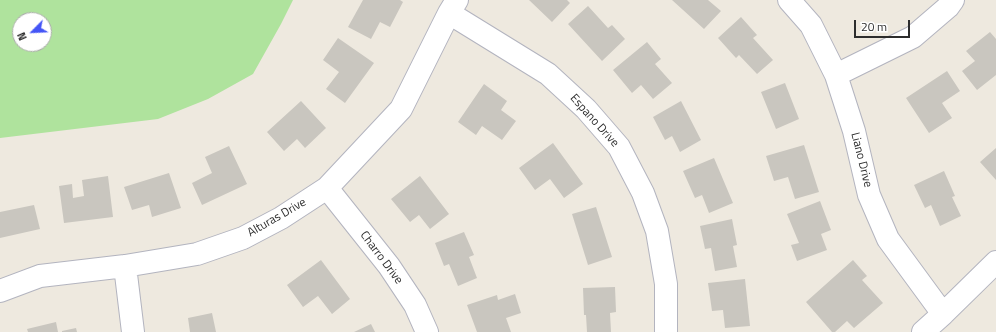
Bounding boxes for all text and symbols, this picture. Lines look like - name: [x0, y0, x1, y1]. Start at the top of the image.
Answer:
- north arrow: [12, 12, 52, 52]
- scale bar: [856, 12, 912, 38]
- text: 20 m: [861, 17, 887, 36]
- text: N: [13, 30, 31, 43]
- street label: Espano Drive: [566, 92, 622, 150]
- street label: Liano Drive: [847, 131, 875, 189]
- street label: Alturas Drive: [245, 195, 309, 241]
- street label: Charro Drive: [356, 229, 406, 287]

